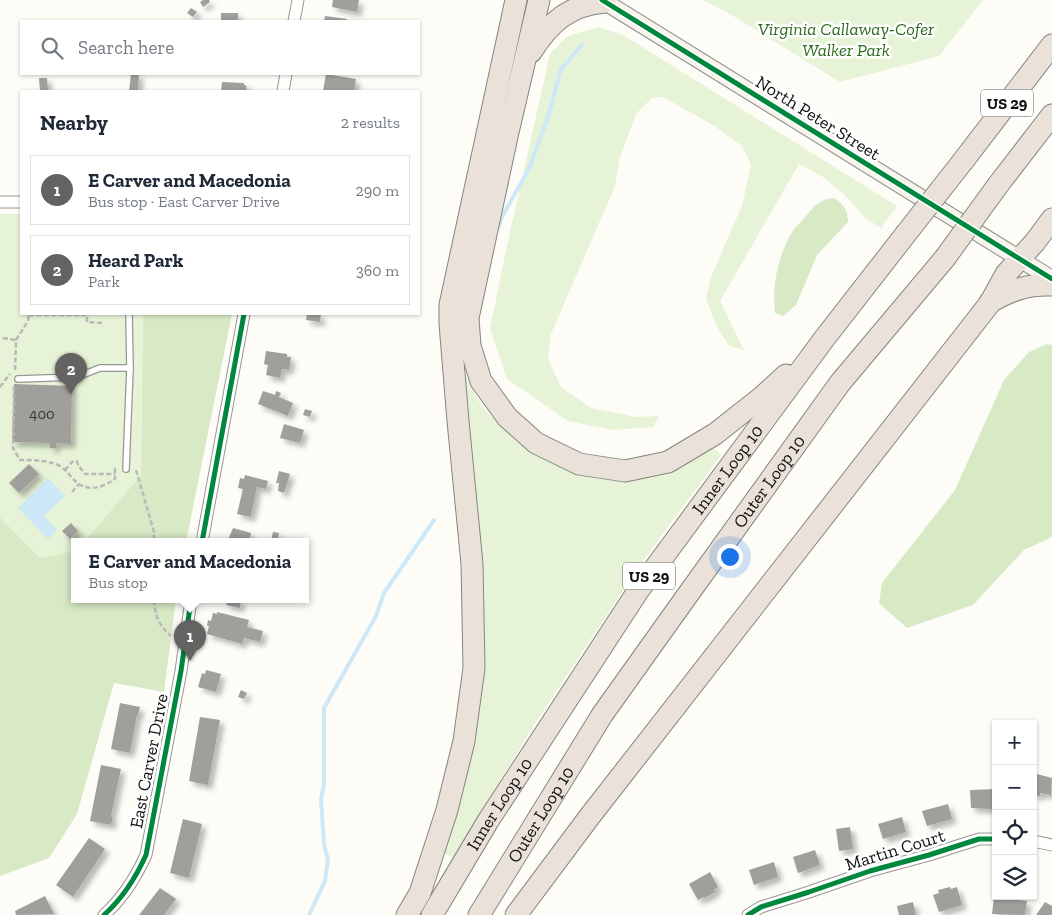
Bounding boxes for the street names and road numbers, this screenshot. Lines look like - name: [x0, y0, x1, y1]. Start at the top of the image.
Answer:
- street label: North Peter Street: [752, 71, 885, 165]
- road number: US 29: [981, 90, 1033, 116]
- street label: Inner Loop 10: [687, 420, 768, 519]
- street label: Outer Loop 10: [728, 431, 810, 532]
- road number: US 29: [623, 562, 675, 590]
- street label: East Carver Drive: [125, 692, 173, 830]
- street label: Inner Loop 10: [462, 753, 537, 854]
- street label: Outer Loop 10: [503, 762, 579, 867]
- street label: Martin Court: [842, 824, 948, 876]

